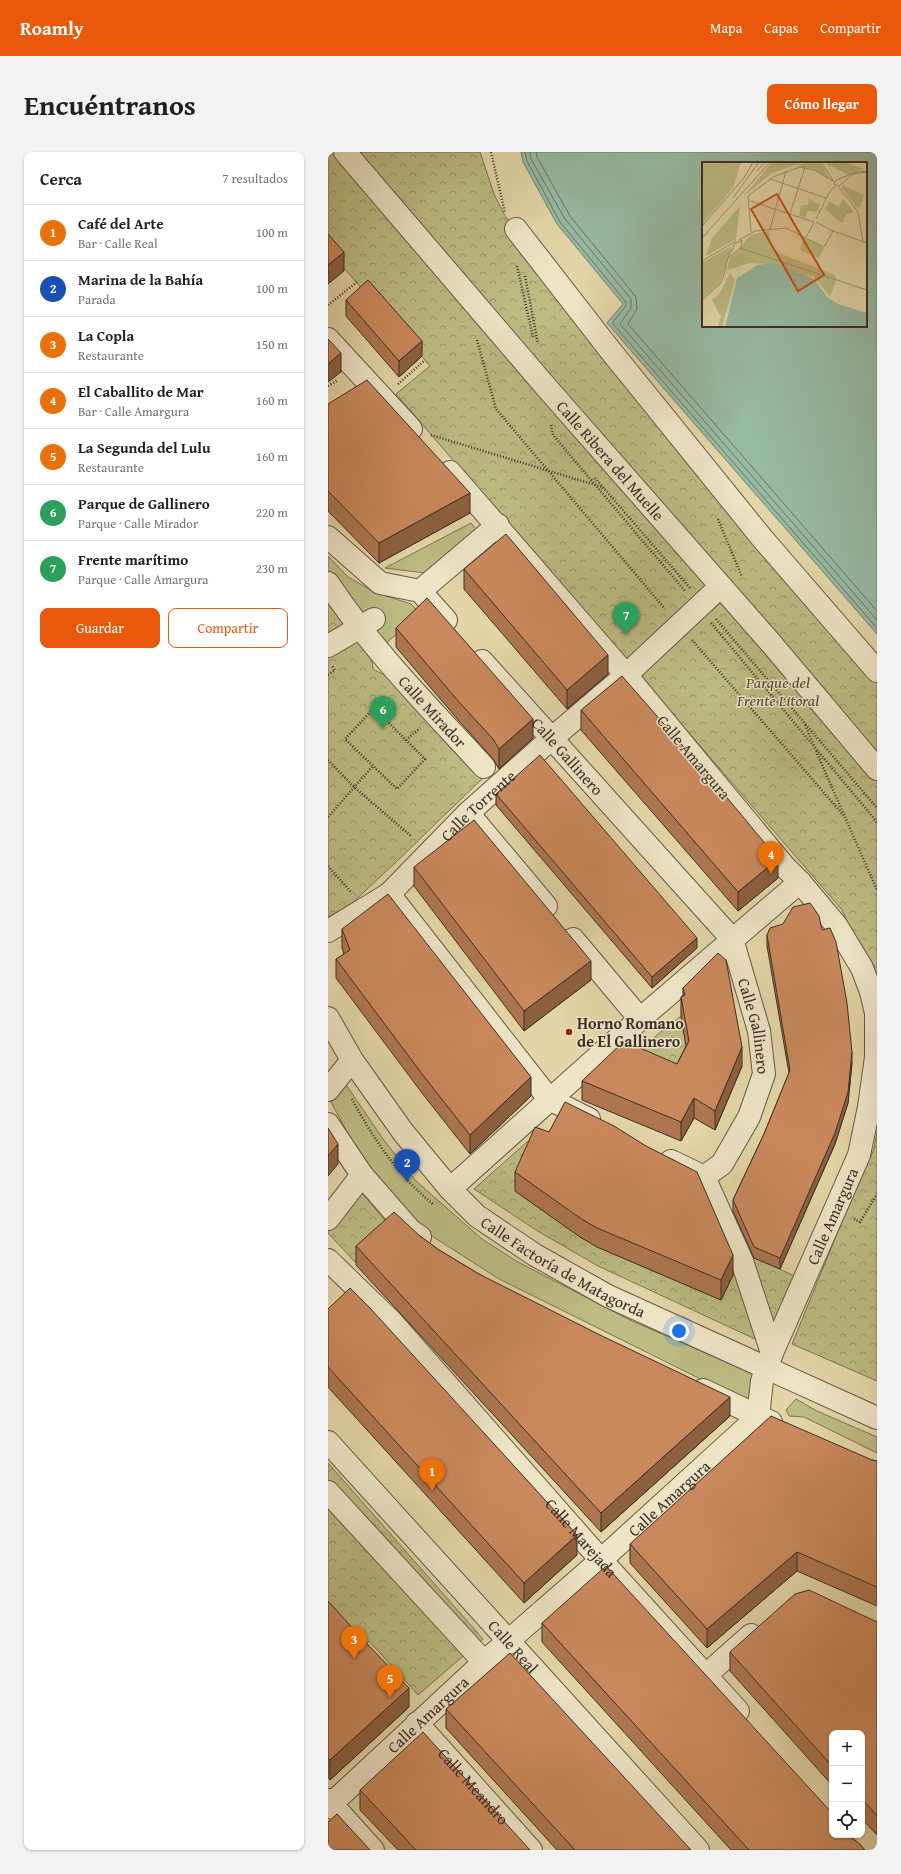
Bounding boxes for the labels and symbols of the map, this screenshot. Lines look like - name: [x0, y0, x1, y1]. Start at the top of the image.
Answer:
- inset map: [702, 162, 867, 327]
- street label: Calle Ribera del Muelle: [551, 395, 670, 526]
- pin: 7: [613, 602, 639, 635]
- street label: Calle Mirador: [393, 670, 473, 754]
- park label: Parque del Frente Litoral: [736, 670, 819, 712]
- pin: 6: [370, 696, 396, 729]
- street label: Calle Amargura: [651, 710, 737, 805]
- street label: Calle Gallinero: [526, 712, 609, 801]
- street label: Calle Torrente: [435, 764, 521, 847]
- pin: 4: [758, 841, 784, 874]
- street label: Calle Gallinero: [732, 975, 776, 1075]
- place label: Horno Romano de El Gallinero: [577, 1011, 684, 1053]
- marker: Horno Romano de El Gallinero: [564, 1027, 574, 1037]
- pin: 2: [394, 1149, 420, 1182]
- street label: Calle Amargura: [800, 1163, 864, 1269]
- street label: Calle Factoría de Matagorda: [476, 1210, 650, 1324]
- your location: [669, 1321, 689, 1341]
- street label: Calle Amargura: [622, 1454, 716, 1542]
- pin: 1: [419, 1458, 445, 1491]
- street label: Calle Marejada: [540, 1493, 623, 1583]
- street label: Calle Real: [483, 1614, 545, 1679]
- pin: 3: [341, 1626, 367, 1659]
- pin: 5: [377, 1665, 403, 1698]
- street label: Calle Amargura: [381, 1670, 474, 1759]
- street label: Calle Meandro: [433, 1742, 515, 1830]

